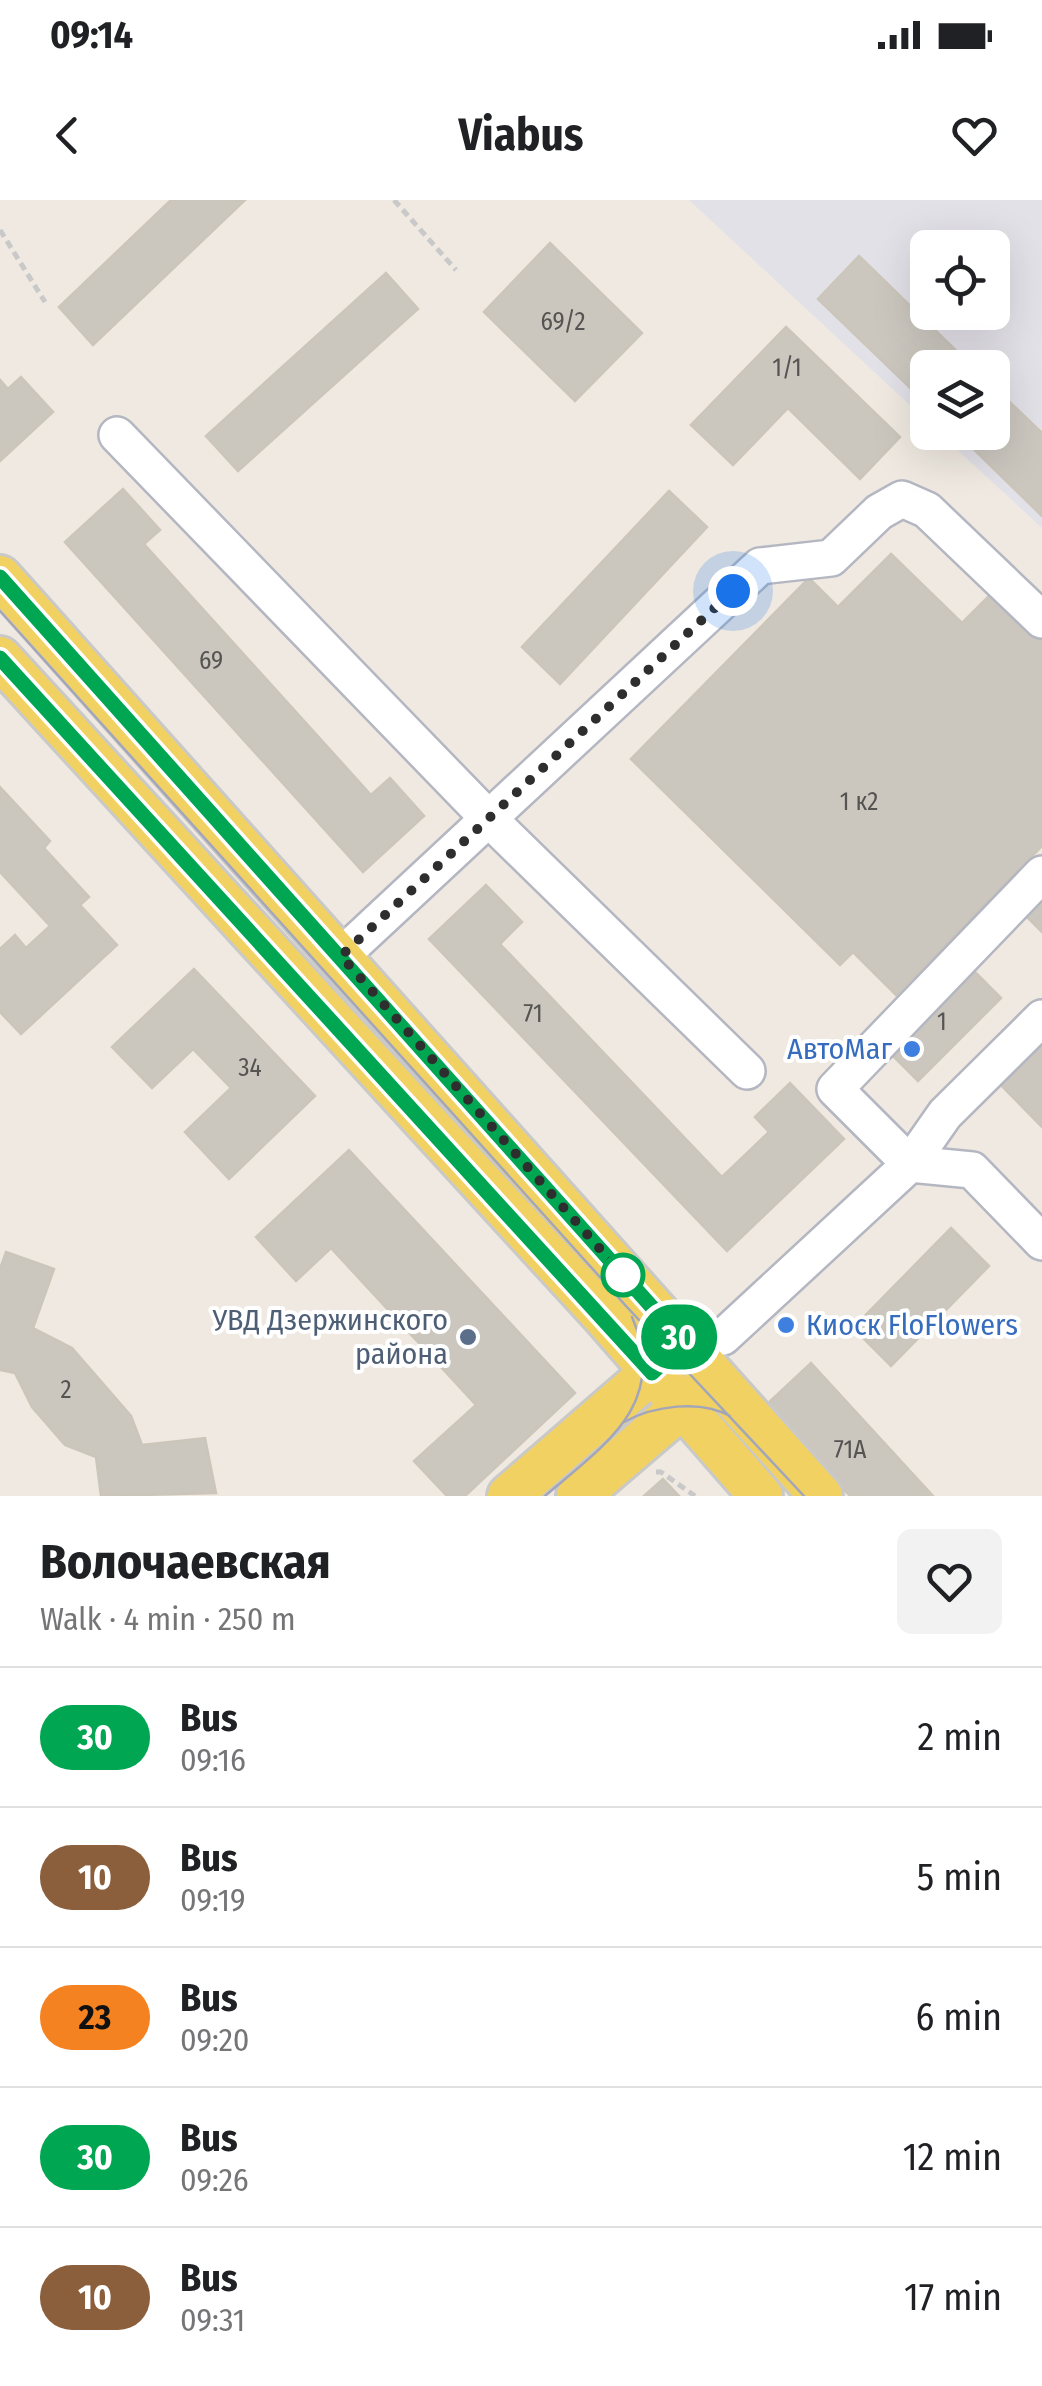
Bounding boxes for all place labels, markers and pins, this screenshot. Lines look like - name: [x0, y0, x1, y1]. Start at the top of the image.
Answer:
- place label: АвтоМаг: [787, 1031, 892, 1067]
- marker: АвтоМаг: [901, 1038, 923, 1060]
- unlabelled marker: [602, 1254, 644, 1296]
- place label: УВД Дзержинского района: [212, 1302, 448, 1372]
- place label: Киоск FloFlowers: [806, 1307, 1018, 1343]
- marker: Киоск FloFlowers: [775, 1314, 797, 1336]
- marker: УВД Дзержинского района: [457, 1326, 479, 1348]

